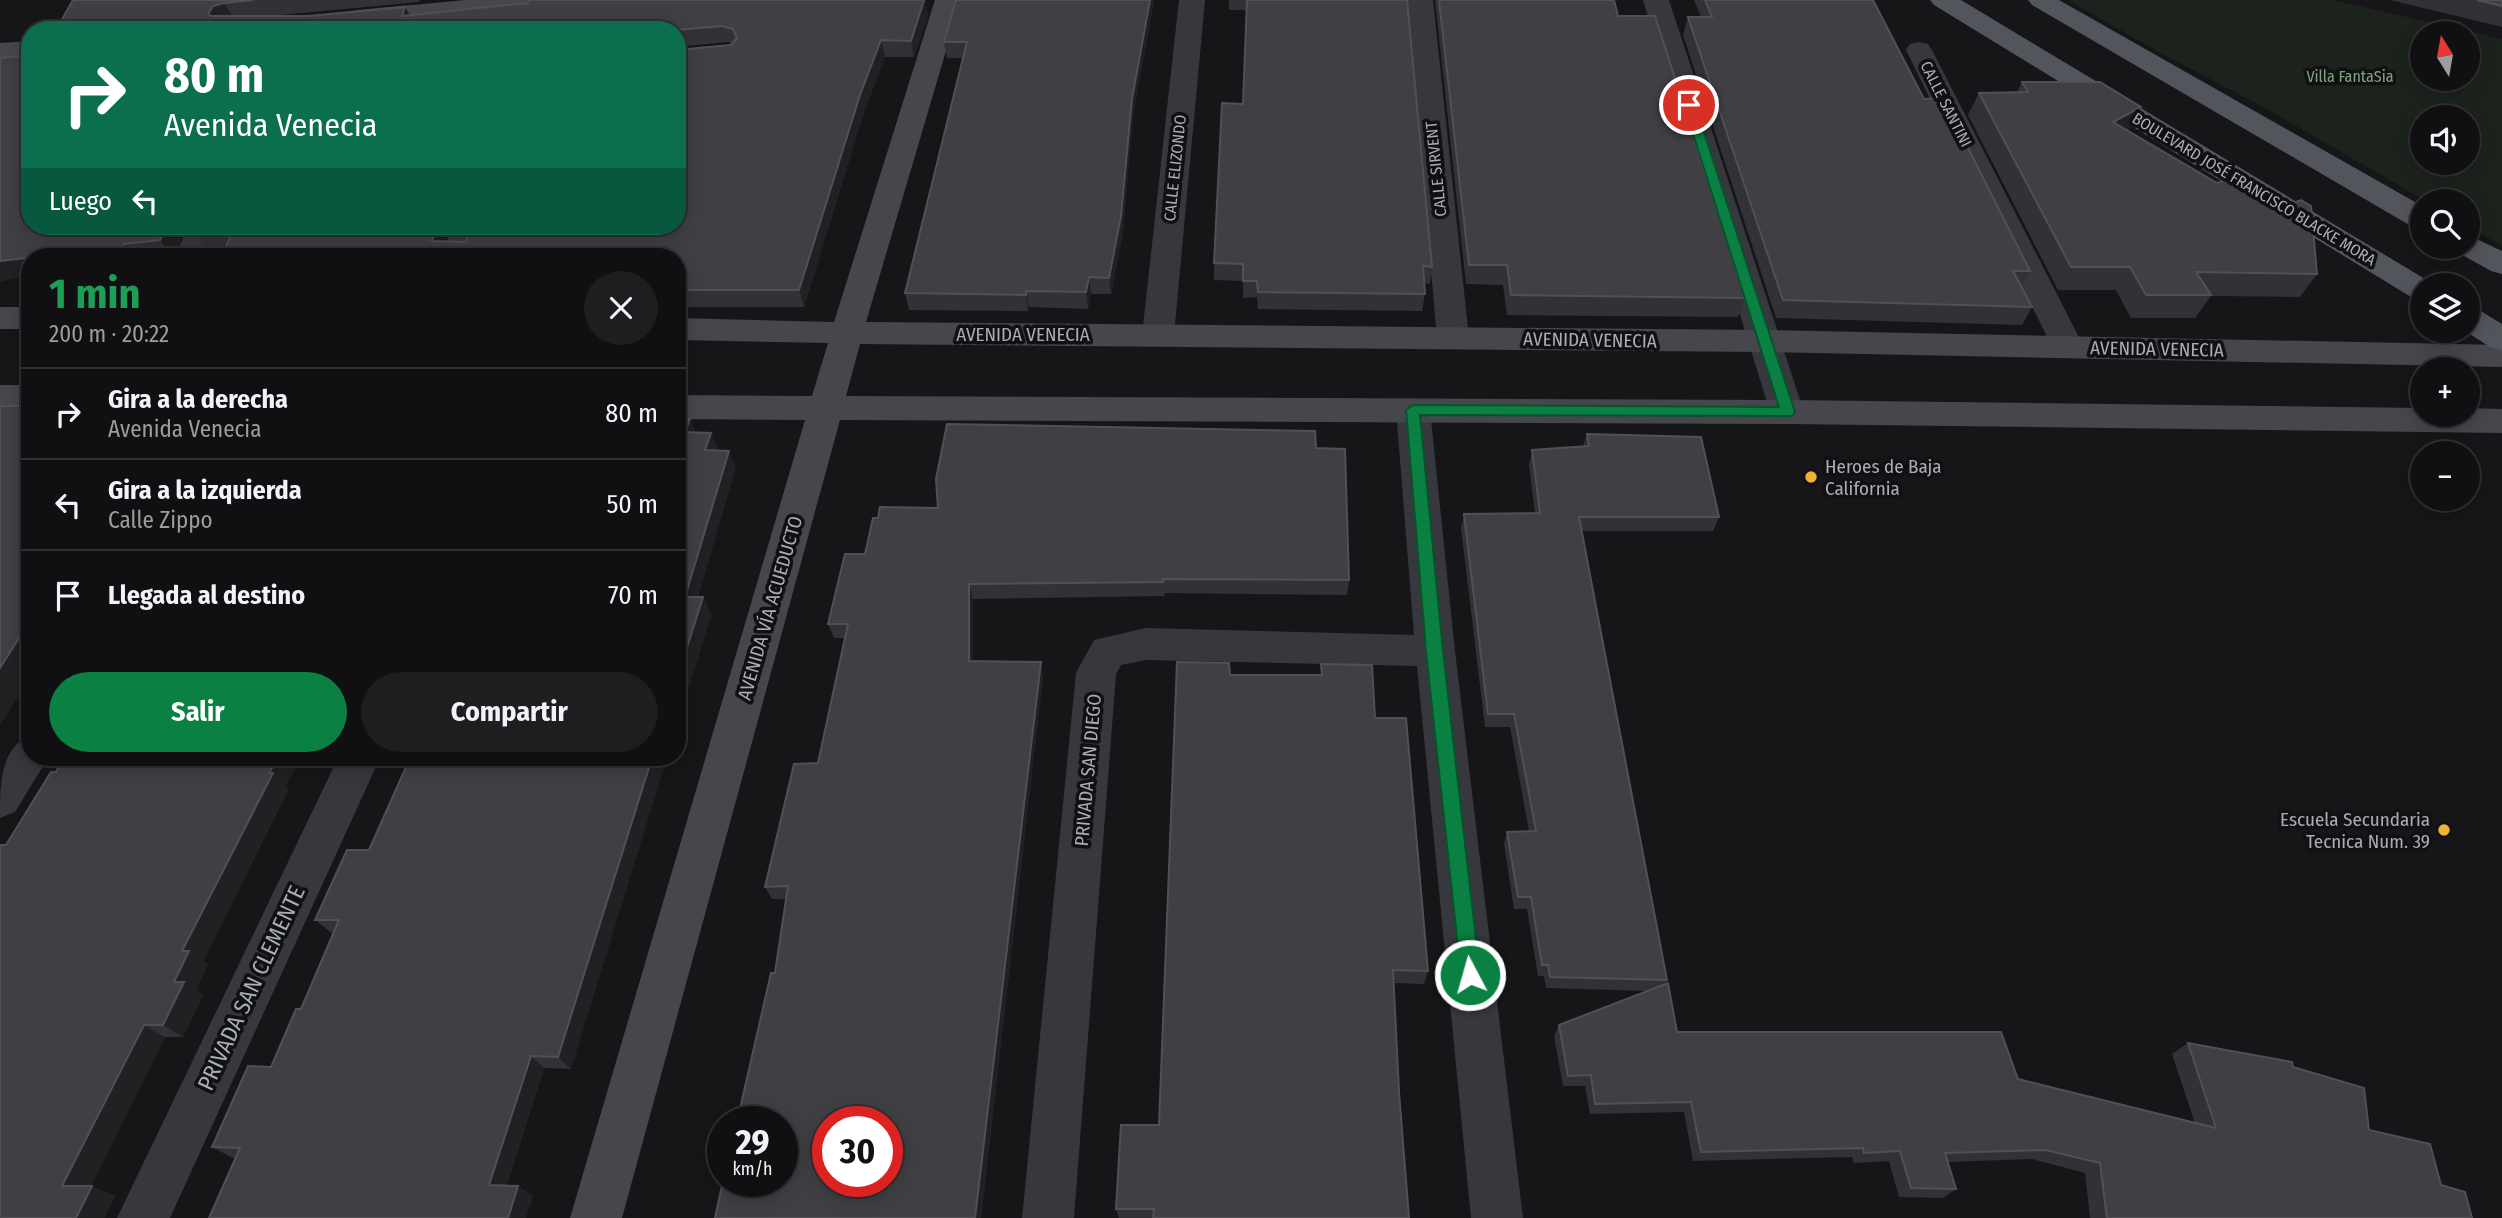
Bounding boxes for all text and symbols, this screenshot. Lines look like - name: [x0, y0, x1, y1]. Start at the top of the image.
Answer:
- north arrow: [2410, 21, 2480, 91]
- map controls: [2410, 21, 2480, 511]
- text: 80 m: [164, 46, 264, 105]
- icon: right: [49, 49, 140, 140]
- street label: CALLE SANTINI: [1916, 58, 1976, 150]
- park label: Villa FantaSia: [2306, 67, 2394, 86]
- pin: [1659, 75, 1719, 135]
- icon: arrive: [1670, 86, 1708, 124]
- button: sound: [2410, 105, 2480, 175]
- text: Avenida Venecia: [164, 106, 377, 144]
- street label: BOULEVARD JOSÉ FRANCISCO BLACKE MORA: [2129, 109, 2380, 270]
- street label: CALLE ELIZONDO: [1160, 114, 1190, 222]
- street label: CALLE SIRVENT: [1422, 120, 1450, 217]
- icon: left: [126, 182, 164, 220]
- text: Luego: [49, 186, 112, 217]
- button: search: [2410, 189, 2480, 259]
- text: 1 min: [49, 269, 140, 319]
- button: close: [584, 271, 658, 345]
- button: layers: [2410, 273, 2480, 343]
- text: 200 m · 20:22: [49, 320, 169, 348]
- street label: AVENIDA VENECIA: [956, 323, 1090, 346]
- street label: AVENIDA VENECIA: [1523, 327, 1657, 353]
- street label: AVENIDA VENECIA: [2090, 336, 2224, 362]
- button: +: [2410, 357, 2480, 427]
- text: Gira a la derecha: [108, 384, 288, 415]
- icon: right: [49, 395, 87, 433]
- text: 80 m: [605, 398, 658, 429]
- text: Avenida Venecia: [108, 415, 261, 443]
- button: −: [2410, 441, 2480, 511]
- place label: Heroes de Baja California: [1825, 455, 1942, 500]
- marker: Heroes de Baja California: [1803, 469, 1819, 485]
- text: Gira a la izquierda: [108, 475, 302, 506]
- icon: left: [49, 486, 87, 524]
- text: 50 m: [606, 489, 658, 520]
- text: Calle Zippo: [108, 506, 213, 534]
- street label: AVENIDA VÍA ACUEDUCTO: [733, 513, 807, 703]
- icon: arrive: [49, 577, 87, 615]
- text: Llegada al destino: [108, 580, 305, 611]
- text: 70 m: [608, 580, 658, 611]
- button: Salir: [49, 672, 347, 752]
- button: Compartir: [361, 672, 658, 752]
- street label: PRIVADA SAN DIEGO: [1070, 693, 1106, 847]
- place label: Escuela Secundaria Tecnica Num. 39: [2280, 808, 2430, 853]
- marker: Escuela Secundaria Tecnica Num. 39: [2436, 822, 2452, 838]
- street label: PRIVADA SAN CLEMENTE: [191, 881, 311, 1095]
- position arrow: [1433, 938, 1507, 1012]
- speed limit sign: 30: [812, 1106, 903, 1197]
- text: 29: [735, 1121, 770, 1163]
- text: km/h: [732, 1158, 773, 1180]

